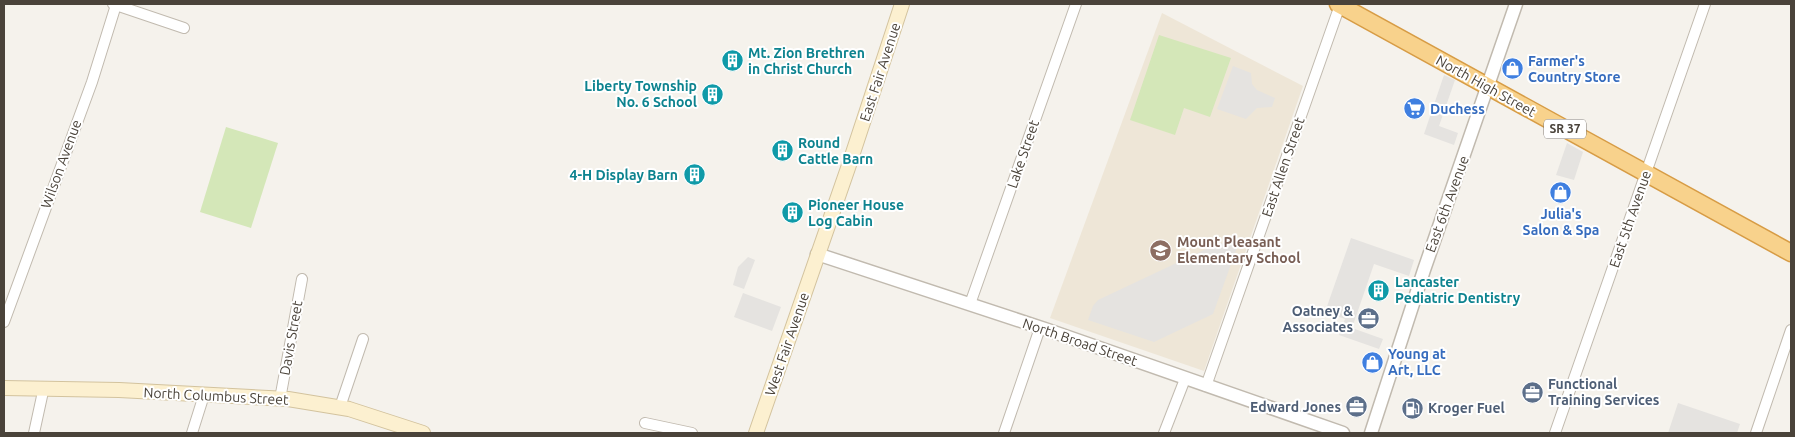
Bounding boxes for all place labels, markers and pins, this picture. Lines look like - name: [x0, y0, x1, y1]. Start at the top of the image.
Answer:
- place label: Mt. Zion Brethren in Christ Church: [748, 45, 865, 77]
- building icon: Mt. Zion Brethren in Christ Church: [720, 49, 744, 73]
- place label: Farmer's Country Store: [1528, 53, 1620, 85]
- shop icon: Farmer's Country Store: [1500, 57, 1524, 81]
- place label: Liberty Township No. 6 School: [584, 78, 697, 110]
- building icon: Liberty Township No. 6 School: [701, 82, 725, 106]
- supermarket icon: Duchess: [1402, 97, 1426, 121]
- place label: Duchess: [1430, 101, 1485, 117]
- place label: Round Cattle Barn: [798, 135, 873, 167]
- building icon: Round Cattle Barn: [770, 139, 794, 163]
- building icon: 4-H Display Barn: [682, 163, 706, 187]
- place label: 4-H Display Barn: [570, 167, 678, 183]
- shop icon: Julia's Salon & Spa: [1549, 180, 1573, 204]
- place label: Pioneer House Log Cabin: [808, 197, 904, 229]
- building icon: Pioneer House Log Cabin: [780, 201, 804, 225]
- place label: Julia's Salon & Spa: [1523, 206, 1599, 238]
- place label: Mount Pleasant Elementary School: [1177, 234, 1300, 266]
- school or university icon: Mount Pleasant Elementary School: [1149, 238, 1173, 262]
- place label: Lancaster Pediatric Dentistry: [1395, 274, 1521, 306]
- building icon: Lancaster Pediatric Dentistry: [1367, 278, 1391, 302]
- place label: Oatney & Associates: [1283, 303, 1353, 335]
- office icon: Oatney & Associates: [1357, 307, 1381, 331]
- place label: Young at Art, LLC: [1388, 346, 1446, 378]
- shop icon: Young at Art, LLC: [1360, 350, 1384, 374]
- place label: Functional Training Services: [1548, 376, 1660, 408]
- office icon: Functional Training Services: [1520, 380, 1544, 404]
- office icon: Edward Jones: [1345, 395, 1369, 419]
- fuel station icon: Kroger Fuel: [1400, 396, 1424, 420]
- place label: Edward Jones: [1250, 399, 1341, 415]
- place label: Kroger Fuel: [1428, 400, 1505, 416]

